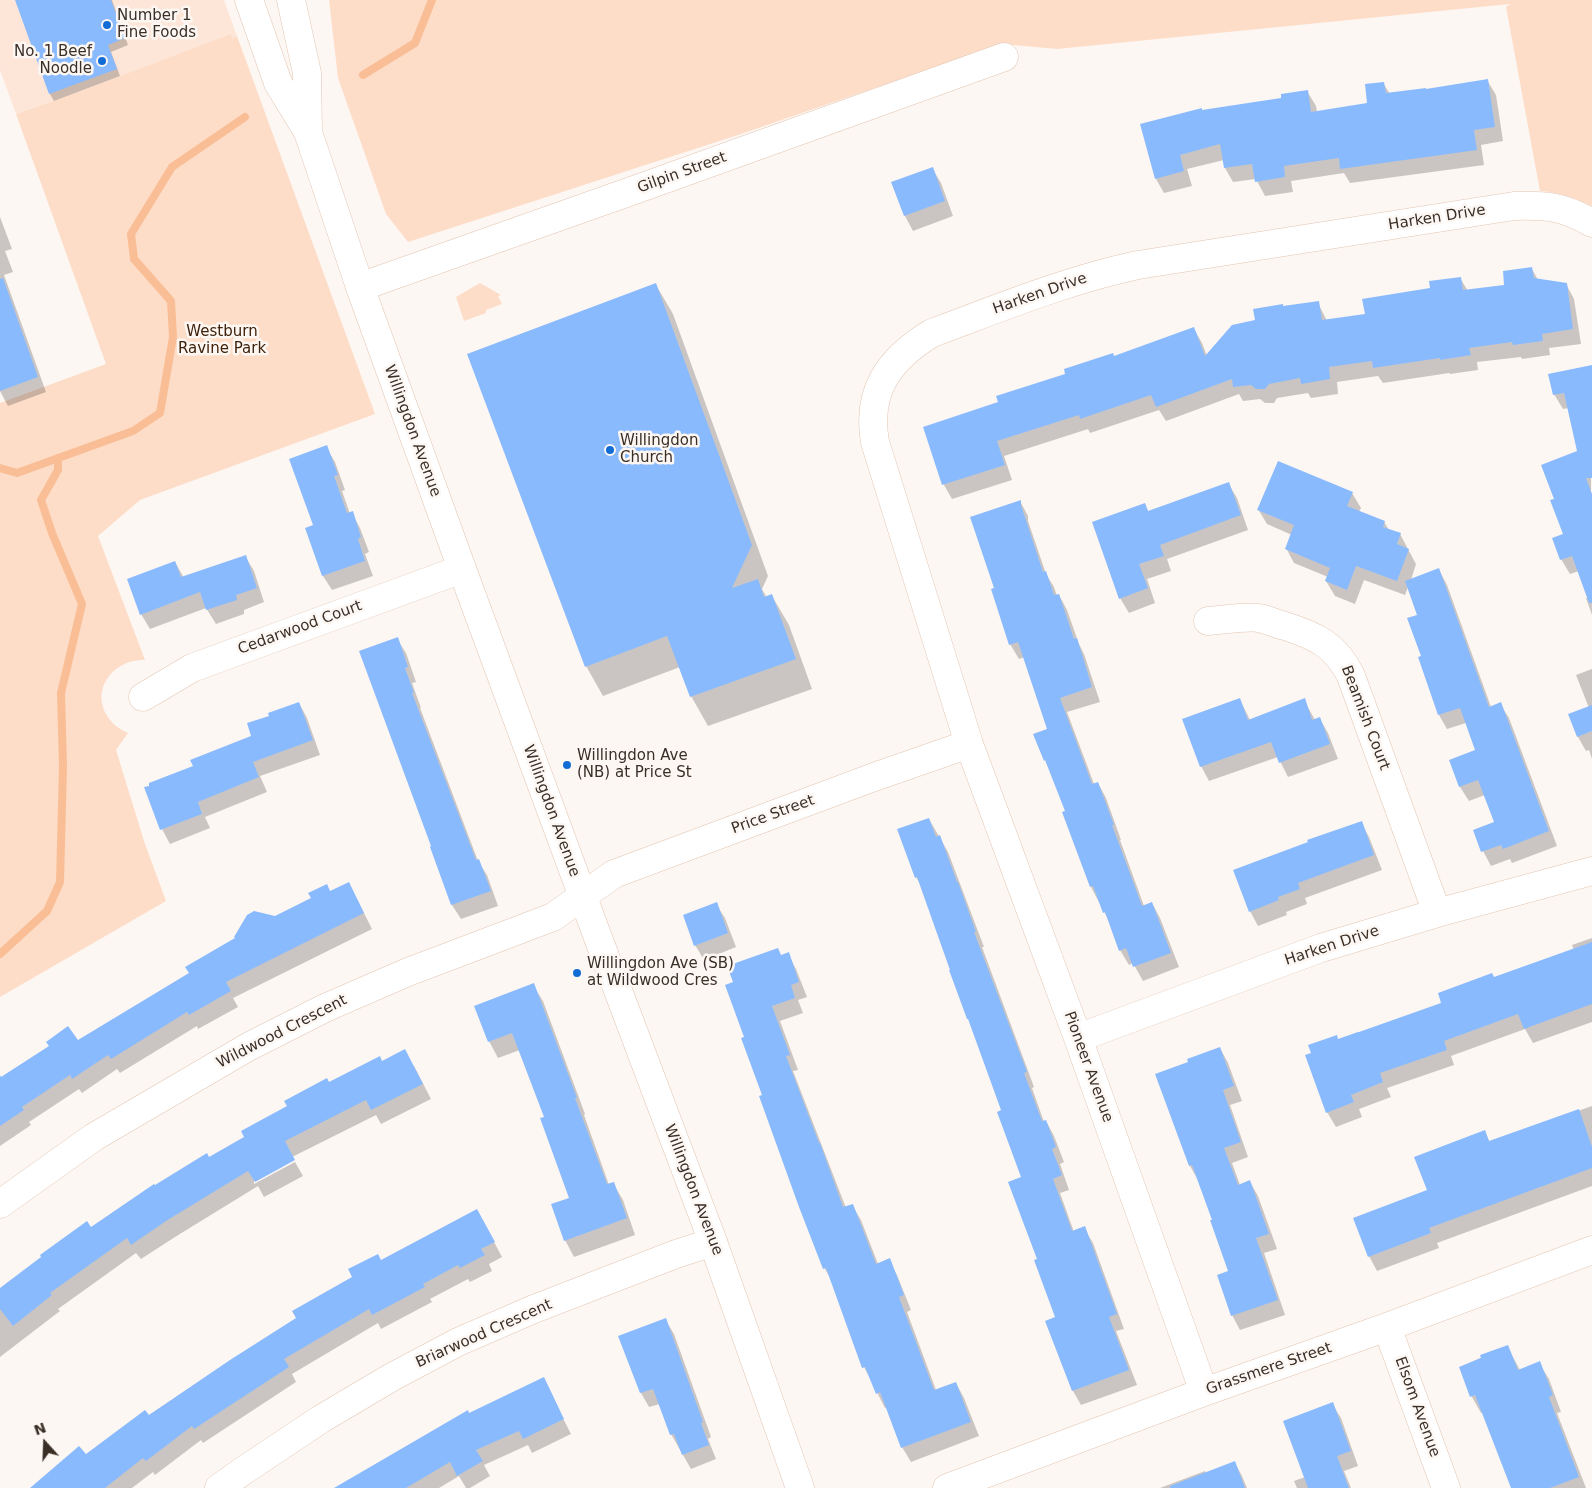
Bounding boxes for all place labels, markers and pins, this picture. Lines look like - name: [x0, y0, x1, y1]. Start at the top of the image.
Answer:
- place label: Number 1 Fine Foods: [117, 7, 196, 42]
- marker: Number 1 Fine Foods: [101, 19, 113, 31]
- place label: No. 1 Beef Noodle: [14, 43, 92, 78]
- marker: No. 1 Beef Noodle: [96, 55, 108, 67]
- place label: Willingdon Church: [620, 432, 698, 467]
- marker: Willingdon Church: [604, 444, 616, 456]
- place label: Willingdon Ave (NB) at Price St: [577, 747, 692, 782]
- marker: Willingdon Ave (NB) at Price St: [561, 759, 573, 771]
- place label: Willingdon Ave (SB) at Wildwood Cres: [587, 955, 734, 990]
- marker: Willingdon Ave (SB) at Wildwood Cres: [571, 967, 583, 979]

